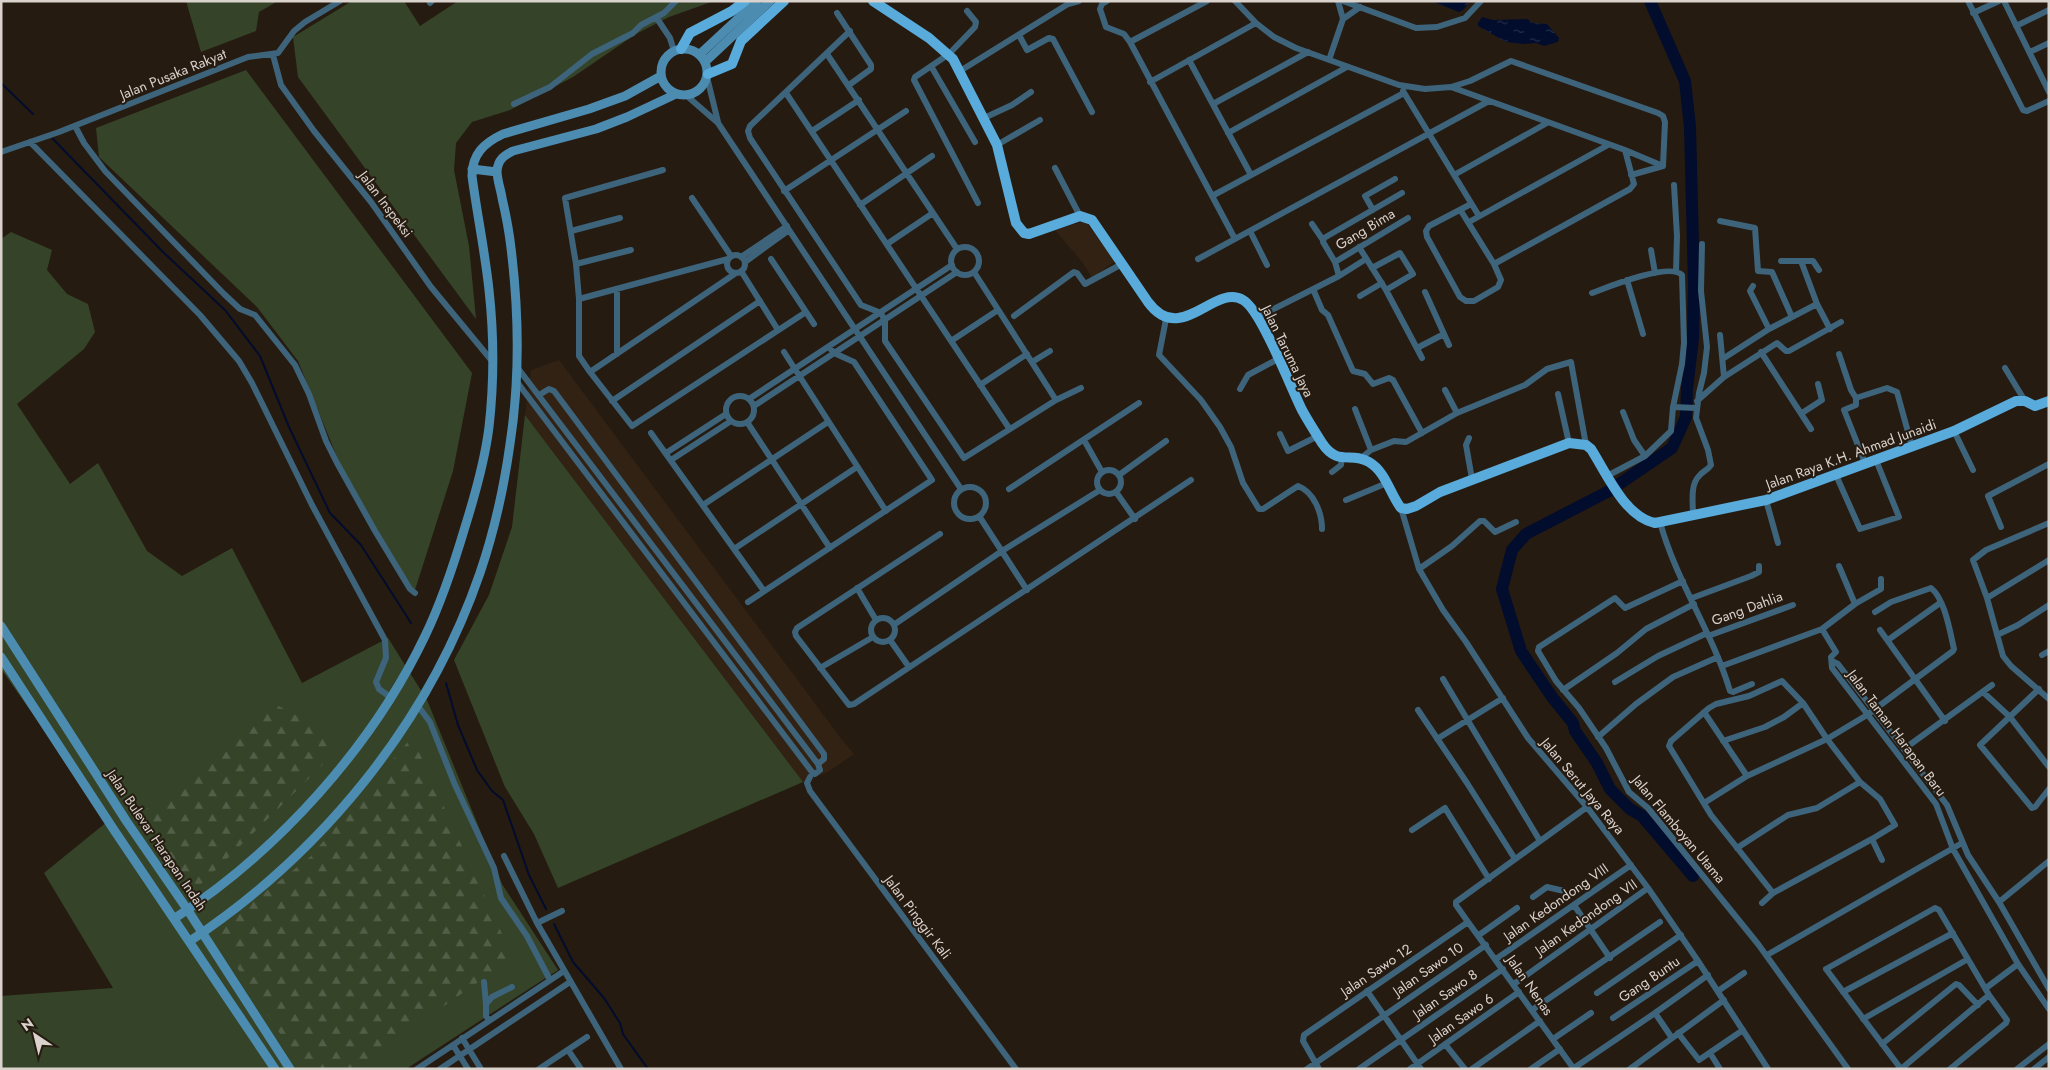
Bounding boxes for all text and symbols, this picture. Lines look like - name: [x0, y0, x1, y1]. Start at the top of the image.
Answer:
- street label: Jalan Pusaka Rakyat: [115, 43, 230, 105]
- street label: Jalan Inspeksi: [353, 165, 418, 241]
- street label: Gang Bima: [1331, 203, 1399, 255]
- street label: Jalan Taruma Jaya: [1256, 300, 1319, 400]
- street label: Jalan Raya K.H. Ahmad Junaidi: [1761, 414, 1939, 495]
- street label: Gang Dahlia: [1709, 586, 1785, 630]
- street label: Jalan Taman Harapan Baru: [1842, 664, 1951, 800]
- street label: Jalan Serut Jaya Raya: [1535, 732, 1629, 839]
- street label: Jalan Bulevar Harapan Indah: [101, 764, 212, 915]
- street label: Jalan Flamboyan Utama: [1626, 769, 1730, 887]
- street label: Jalan Kedondong VIII: [1500, 860, 1612, 944]
- street label: Jalan Pinggir Kali: [879, 869, 956, 963]
- street label: Jalan Kedondong VII: [1532, 876, 1640, 958]
- street label: Jalan Sawo 10: [1387, 937, 1467, 1002]
- street label: Jalan Sawo 12: [1335, 939, 1415, 1002]
- street label: Jalan Nenas: [1501, 949, 1558, 1019]
- street label: Gang Buntu: [1614, 951, 1684, 1007]
- street label: Jalan Sawo 8: [1407, 964, 1481, 1025]
- street label: Jalan Sawo 6: [1423, 988, 1498, 1049]
- north arrow: [10, 1010, 60, 1060]
- text: N: [17, 1013, 38, 1036]

